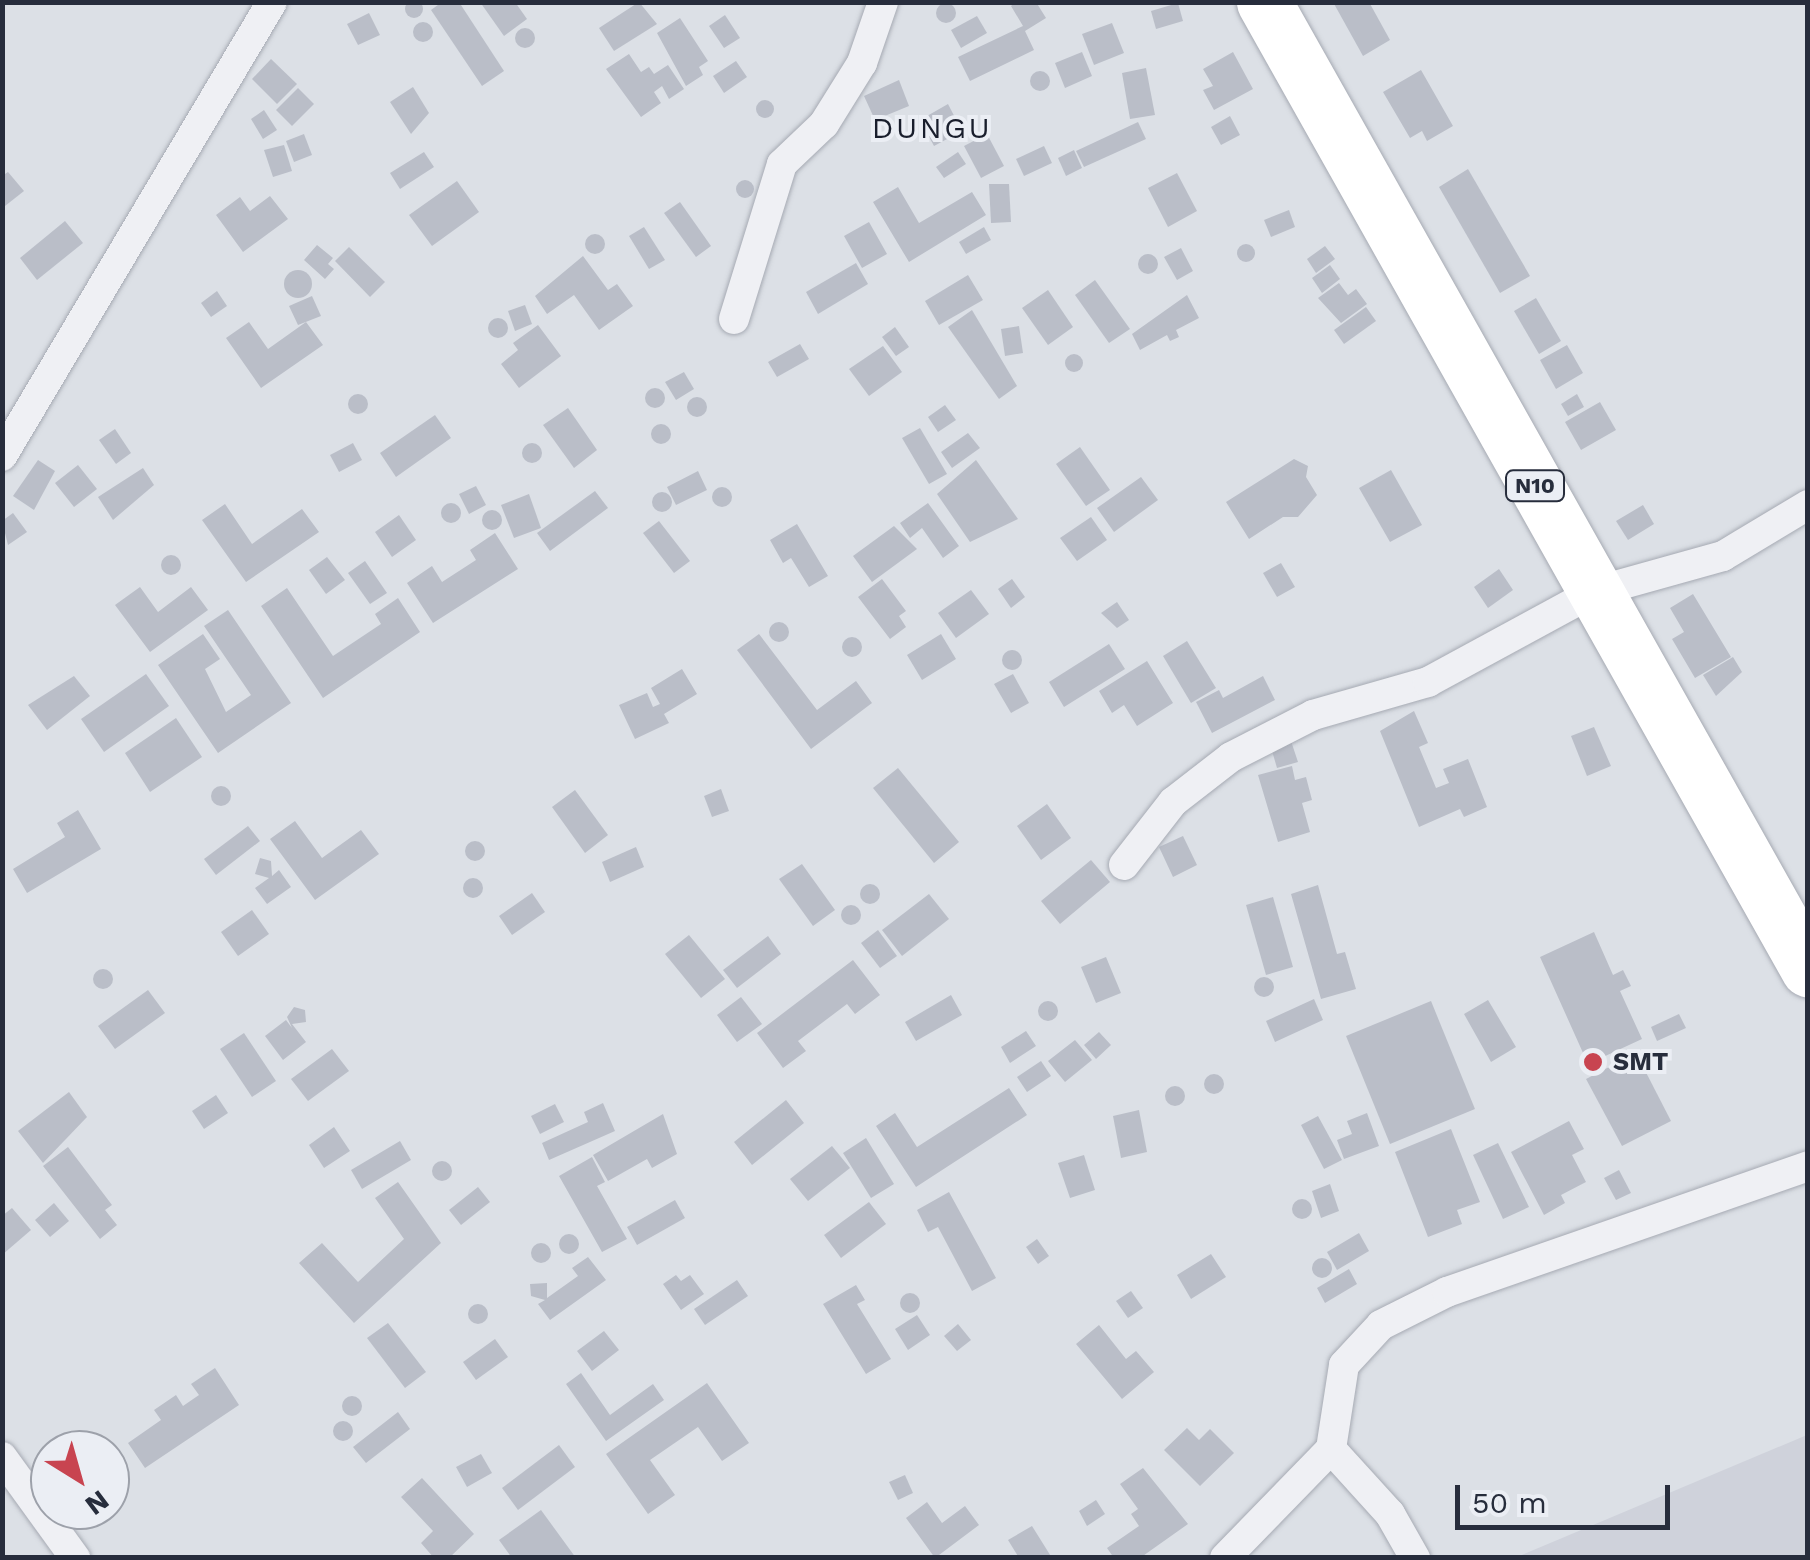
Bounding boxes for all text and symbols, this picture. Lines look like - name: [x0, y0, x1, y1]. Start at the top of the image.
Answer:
- district label: DUNGU: [872, 110, 992, 146]
- road number: N10: [1505, 469, 1565, 503]
- place label: SMT: [1613, 1047, 1668, 1077]
- marker: SMT: [1582, 1051, 1604, 1073]
- north arrow: [30, 1430, 130, 1530]
- scale bar: [1460, 1465, 1675, 1527]
- text: N: [79, 1483, 115, 1522]
- text: 50 m: [1472, 1485, 1547, 1520]

